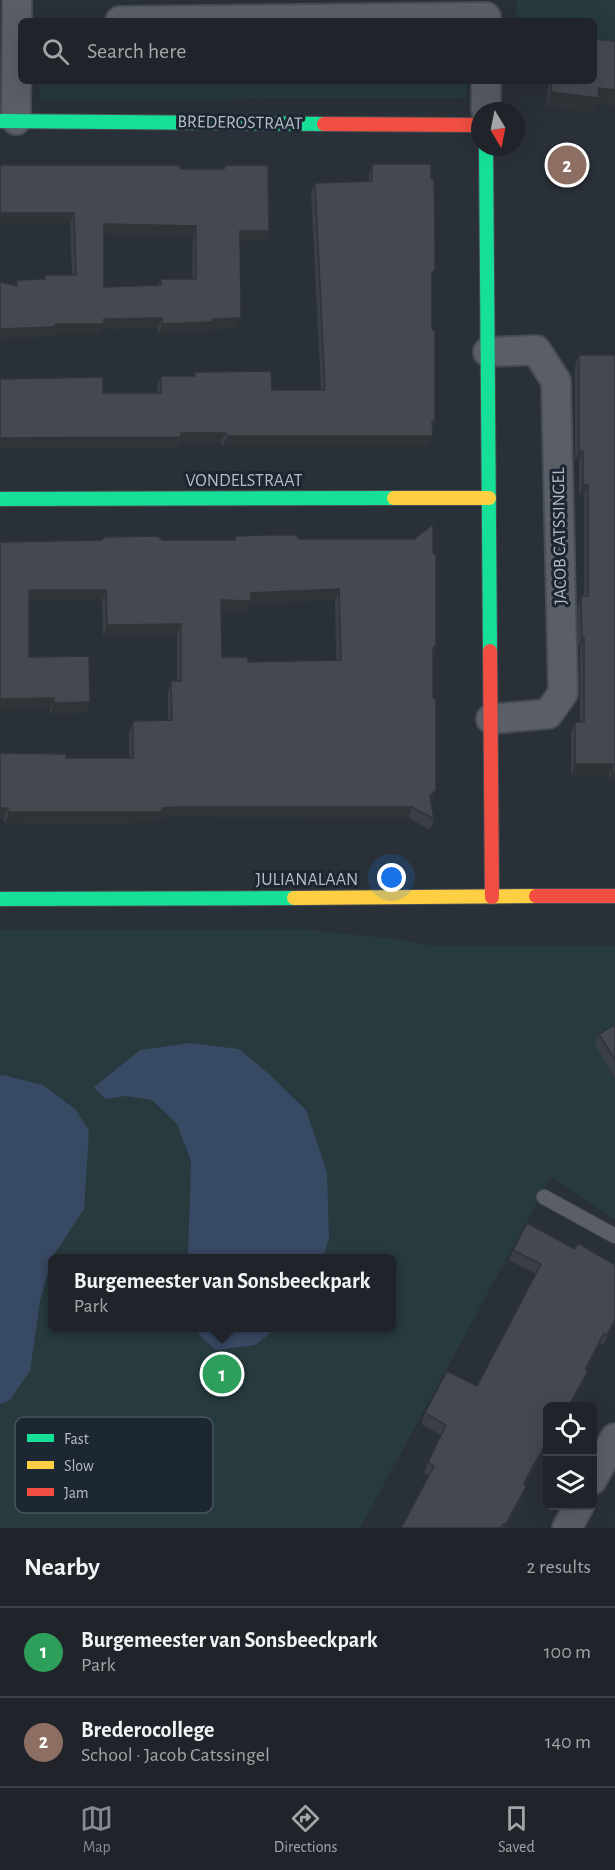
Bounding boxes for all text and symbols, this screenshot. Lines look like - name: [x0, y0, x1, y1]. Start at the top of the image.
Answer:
- search box: [18, 18, 597, 84]
- icon: search: [39, 35, 72, 68]
- text: Search here: [87, 40, 186, 62]
- north arrow: [471, 102, 525, 156]
- street label: BREDEROSTRAAT: [177, 113, 303, 133]
- pin: 2: [548, 142, 586, 188]
- street label: JACOB CATSSINGEL: [550, 467, 570, 605]
- street label: VONDELSTRAAT: [185, 472, 303, 490]
- your location: [377, 863, 406, 892]
- street label: JULIANALAAN: [256, 871, 358, 889]
- popup: [48, 1254, 396, 1332]
- text: Burgemeester van Sonsbeeckpark: [74, 1270, 370, 1292]
- text: Park: [74, 1296, 108, 1316]
- pin: 1: [202, 1352, 242, 1396]
- map controls: [543, 1402, 597, 1510]
- button: locate: [543, 1402, 597, 1456]
- legend: [15, 1417, 213, 1513]
- text: Fast: [64, 1431, 89, 1447]
- button: layers: [543, 1456, 597, 1510]
- text: Slow: [64, 1458, 94, 1474]
- text: Jam: [64, 1485, 89, 1501]
- text: Nearby: [24, 1554, 100, 1580]
- text: 2 results: [527, 1557, 591, 1577]
- text: Burgemeester van Sonsbeeckpark: [81, 1629, 378, 1651]
- text: 1: [40, 1642, 47, 1662]
- text: 100 m: [544, 1642, 591, 1662]
- text: Park: [81, 1655, 116, 1675]
- text: Brederocollege: [81, 1719, 215, 1741]
- text: 2: [39, 1732, 48, 1752]
- text: 140 m: [545, 1732, 591, 1752]
- text: School · Jacob Catssingel: [81, 1745, 270, 1765]
- tab: Map: [80, 1802, 113, 1857]
- tab: Directions: [274, 1802, 338, 1857]
- tab: Saved: [498, 1802, 535, 1857]

